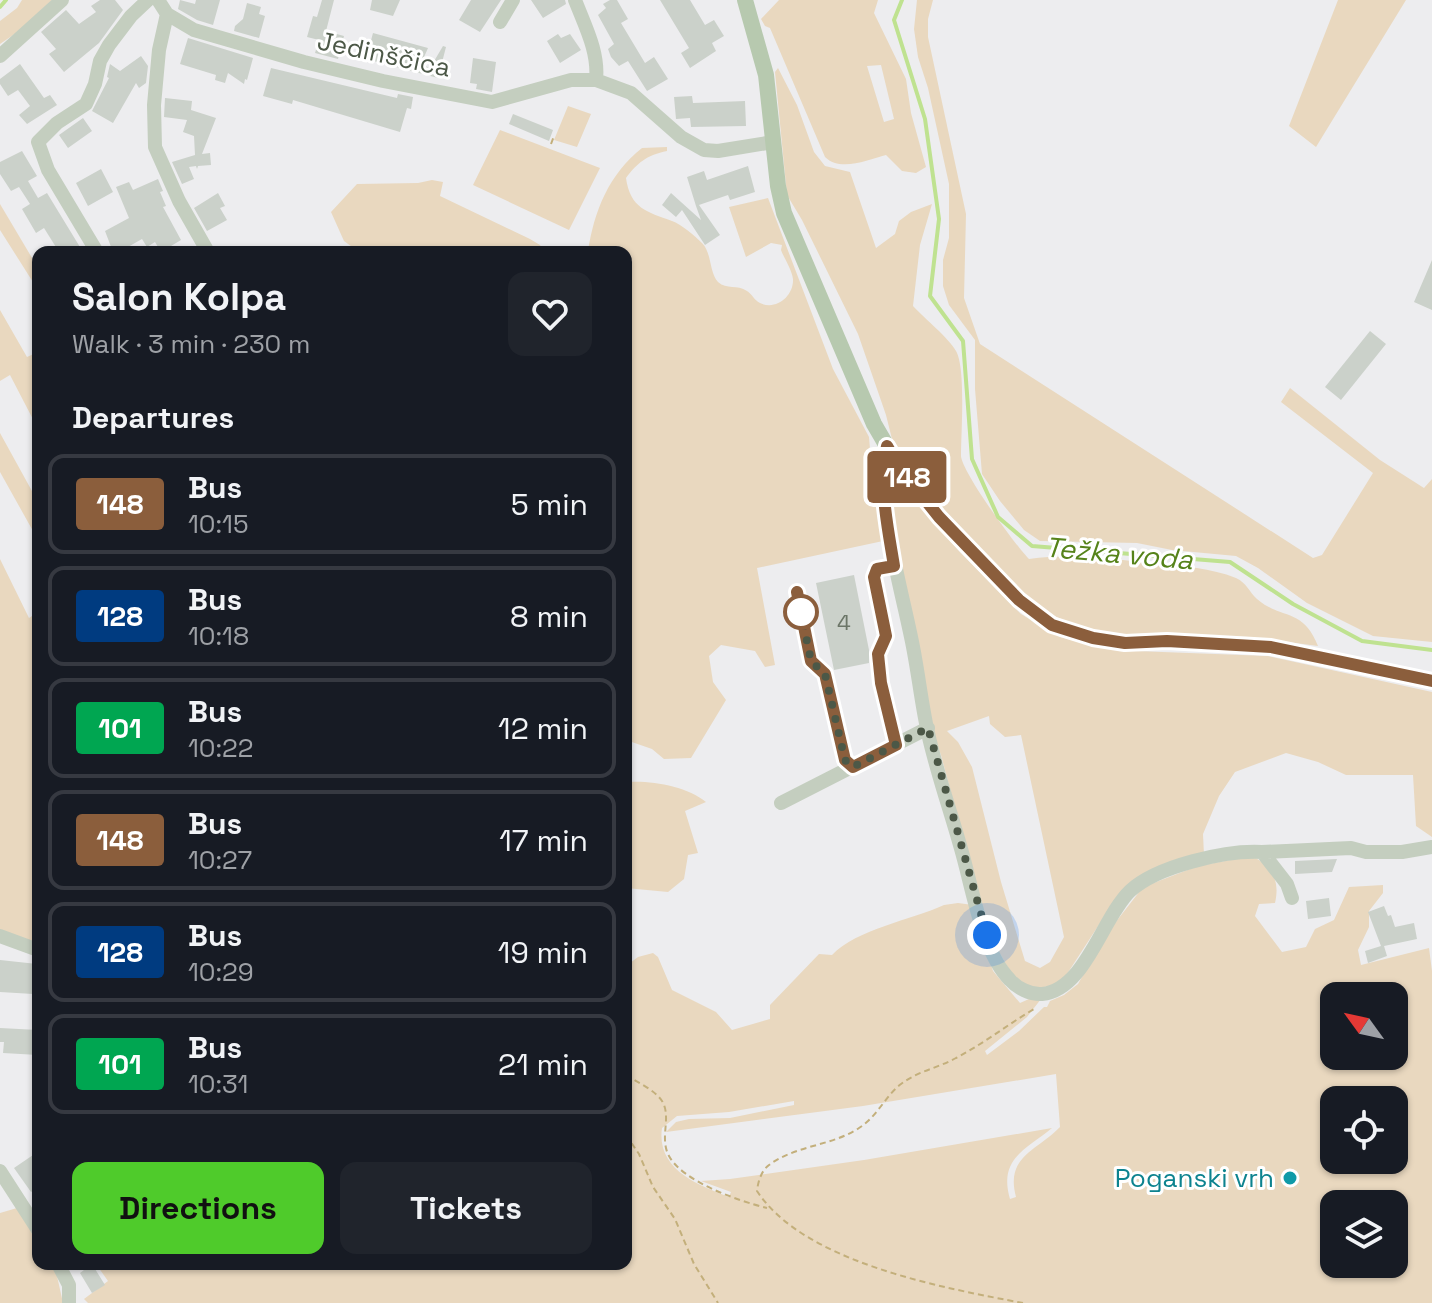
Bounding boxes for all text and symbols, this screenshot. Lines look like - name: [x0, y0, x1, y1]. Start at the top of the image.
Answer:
- street label: Jedinščica: [314, 23, 454, 85]
- button: heart: [508, 272, 592, 356]
- text: Salon Kolpa: [72, 273, 286, 321]
- text: Walk · 3 min · 230 m: [72, 327, 310, 361]
- text: Departures: [72, 398, 234, 437]
- line badge: 148: [861, 451, 953, 503]
- text: 148: [883, 459, 931, 495]
- text: Bus: [188, 468, 242, 507]
- text: 5 min: [511, 485, 588, 524]
- text: 148: [96, 486, 144, 522]
- text: 10:15: [188, 507, 249, 541]
- water label: Težka voda: [1044, 529, 1195, 577]
- text: Bus: [188, 580, 242, 619]
- unlabelled marker: [784, 595, 818, 629]
- text: 8 min: [510, 597, 588, 636]
- text: 128: [97, 598, 143, 634]
- house number: 4: [837, 608, 851, 636]
- text: 10:18: [188, 619, 249, 653]
- text: Bus: [188, 692, 242, 731]
- text: 12 min: [498, 709, 588, 748]
- text: 101: [98, 710, 142, 746]
- text: 10:22: [188, 731, 253, 765]
- text: Bus: [188, 804, 242, 843]
- text: 17 min: [499, 821, 588, 860]
- text: 148: [96, 822, 144, 858]
- text: 10:27: [188, 843, 252, 877]
- your location: [967, 915, 1007, 955]
- text: Bus: [188, 916, 242, 955]
- text: 19 min: [498, 933, 588, 972]
- text: 128: [97, 934, 143, 970]
- text: 10:29: [188, 955, 254, 989]
- north arrow: [1320, 982, 1408, 1070]
- map controls: [1320, 982, 1408, 1278]
- text: Bus: [188, 1028, 242, 1067]
- text: 21 min: [498, 1045, 588, 1084]
- text: 101: [98, 1046, 142, 1082]
- text: 10:31: [188, 1067, 248, 1101]
- button: locate: [1320, 1086, 1408, 1174]
- place label: Poganski vrh: [1115, 1161, 1274, 1195]
- button: Directions: [72, 1162, 324, 1254]
- button: Tickets: [340, 1162, 592, 1254]
- marker: Poganski vrh: [1281, 1169, 1299, 1187]
- button: layers: [1320, 1190, 1408, 1278]

